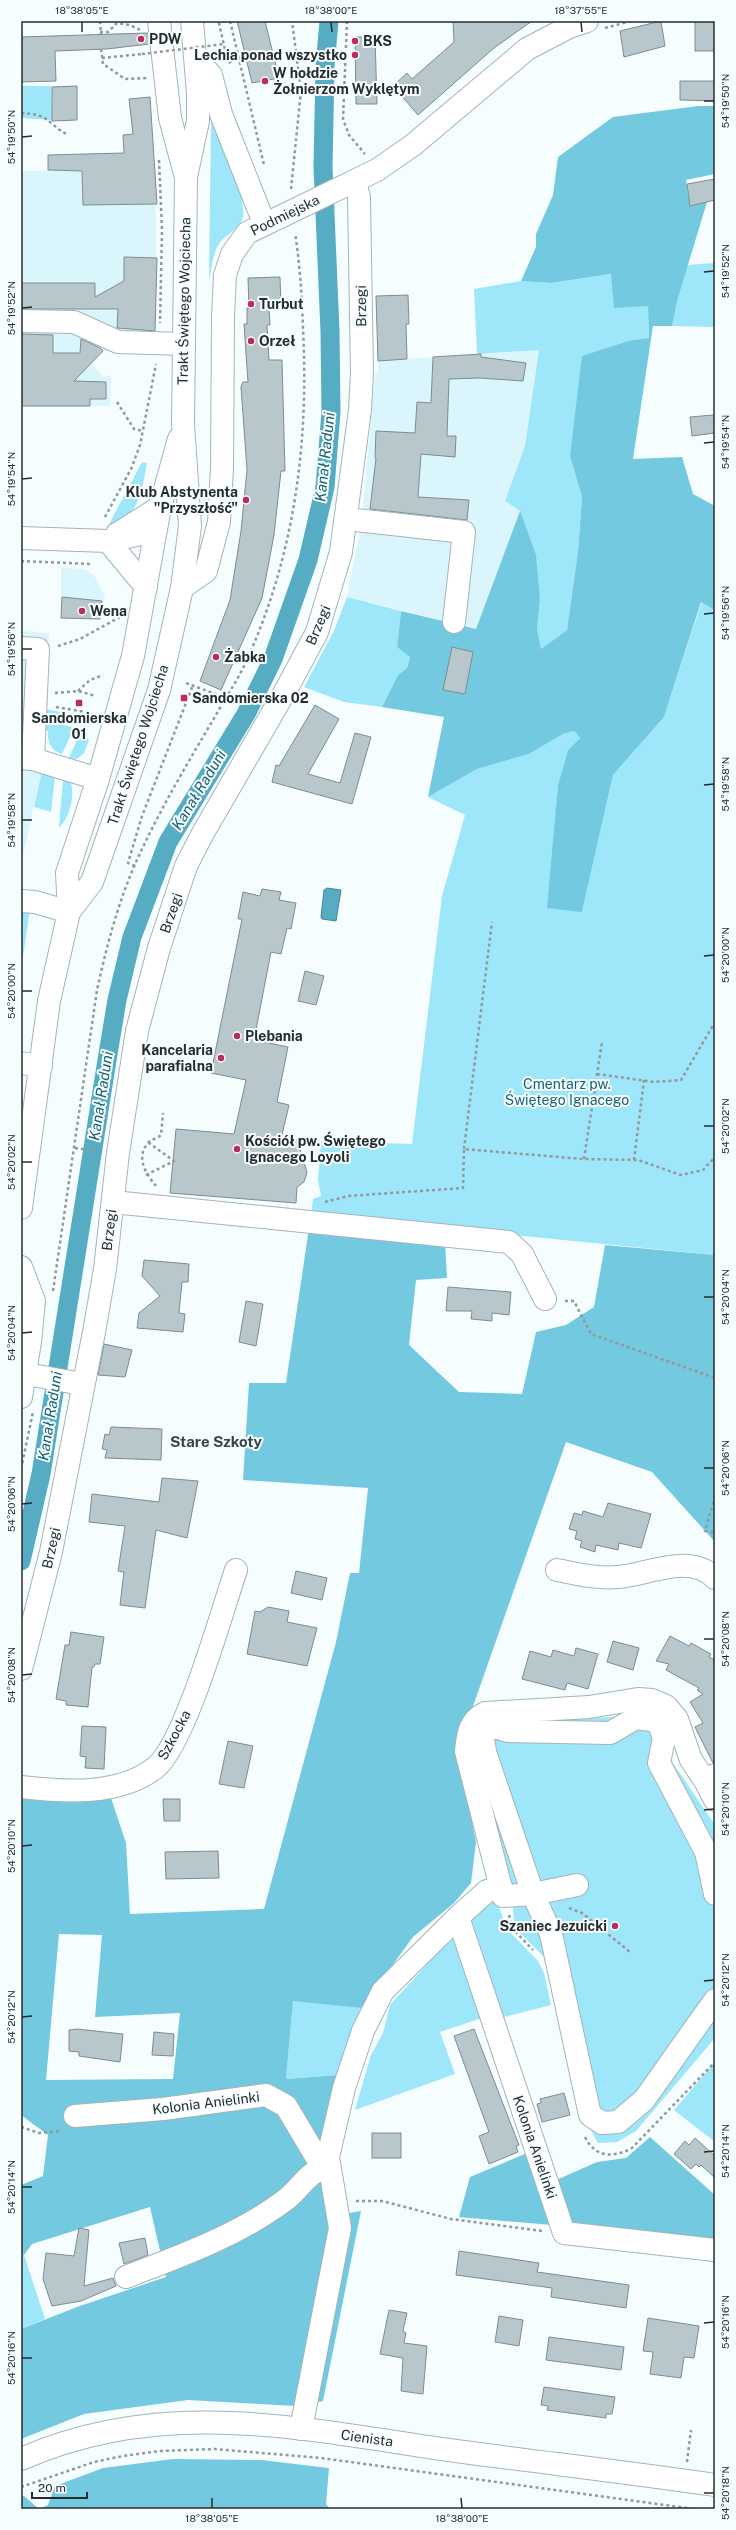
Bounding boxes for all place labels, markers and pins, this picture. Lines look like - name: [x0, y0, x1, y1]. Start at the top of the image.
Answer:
- place label: PDW: [149, 31, 182, 47]
- place label: BKS: [363, 33, 392, 49]
- marker: PDW: [136, 34, 146, 44]
- marker: BKS: [350, 36, 360, 46]
- place label: Lechia ponad wszystko: [194, 47, 347, 63]
- marker: Lechia ponad wszystko: [350, 50, 360, 60]
- place label: W hołdzie Żołnierzom Wyklętym: [273, 65, 420, 97]
- marker: W hołdzie Żołnierzom Wyklętym: [260, 76, 270, 86]
- place label: Turbut: [259, 296, 304, 312]
- marker: Turbut: [246, 299, 256, 309]
- place label: Orzeł: [259, 333, 295, 349]
- marker: Orzeł: [246, 336, 256, 346]
- place label: Klub Abstynenta "Przyszłość": [126, 484, 238, 516]
- marker: Klub Abstynenta "Przyszłość": [241, 495, 251, 505]
- place label: Wena: [90, 603, 127, 619]
- marker: Wena: [77, 606, 87, 616]
- place label: Żabka: [224, 648, 266, 665]
- marker: Żabka: [211, 652, 221, 662]
- place label: Sandomierska 02: [192, 690, 309, 706]
- marker: Sandomierska 02: [179, 693, 189, 703]
- marker: Sandomierska 01: [74, 698, 84, 708]
- place label: Sandomierska 01: [31, 710, 127, 742]
- place label: Plebania: [245, 1028, 303, 1044]
- marker: Plebania: [232, 1031, 242, 1041]
- place label: Kancelaria parafialna: [141, 1042, 213, 1074]
- marker: Kancelaria parafialna: [216, 1053, 226, 1063]
- place label: Kościół pw. Świętego Ignacego Loyoli: [245, 1131, 386, 1165]
- marker: Kościół pw. Świętego Ignacego Loyoli: [232, 1144, 242, 1154]
- place label: Szaniec Jezuicki: [500, 1918, 607, 1934]
- marker: Szaniec Jezuicki: [610, 1921, 620, 1931]

